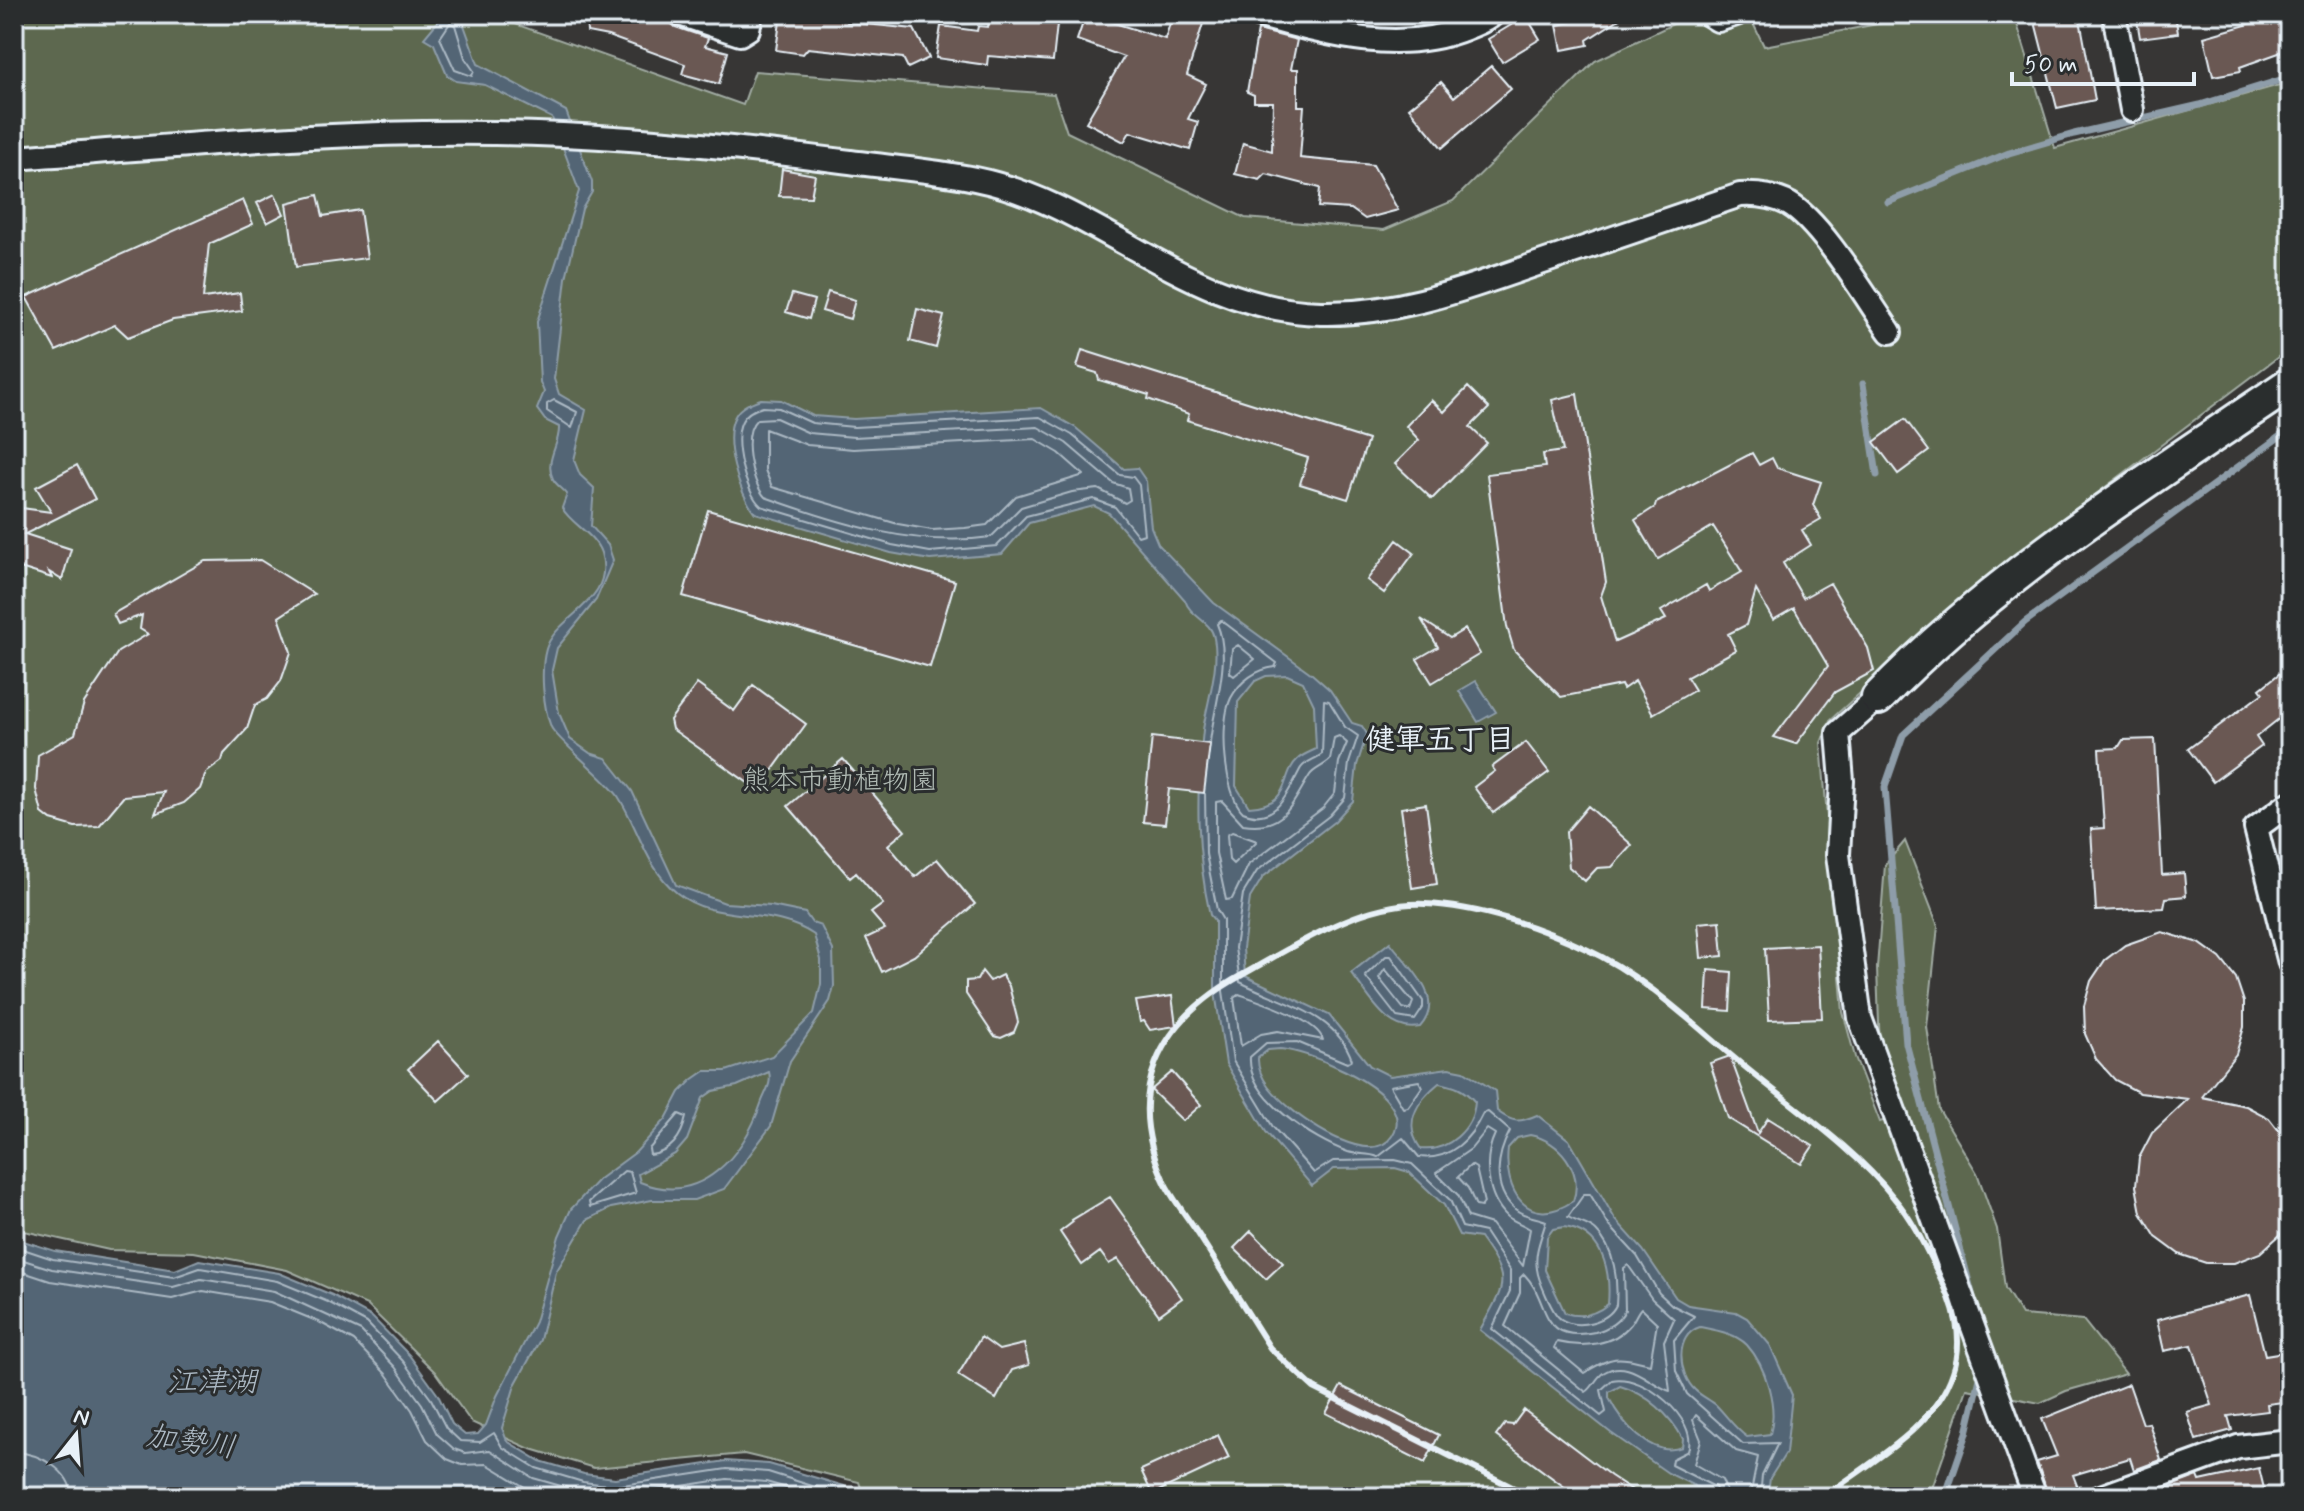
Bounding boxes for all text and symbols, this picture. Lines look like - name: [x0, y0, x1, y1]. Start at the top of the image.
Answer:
- scale bar: [2012, 36, 2194, 86]
- text: 50 m: [2024, 50, 2078, 81]
- district label: 健軍五丁目: [1365, 721, 1515, 760]
- park label: 熊本市動植物園: [742, 763, 938, 800]
- water label: 江津湖: [167, 1363, 260, 1402]
- north arrow: [36, 1395, 116, 1475]
- text: N: [70, 1402, 92, 1433]
- water label: 加勢川: [144, 1417, 238, 1468]

